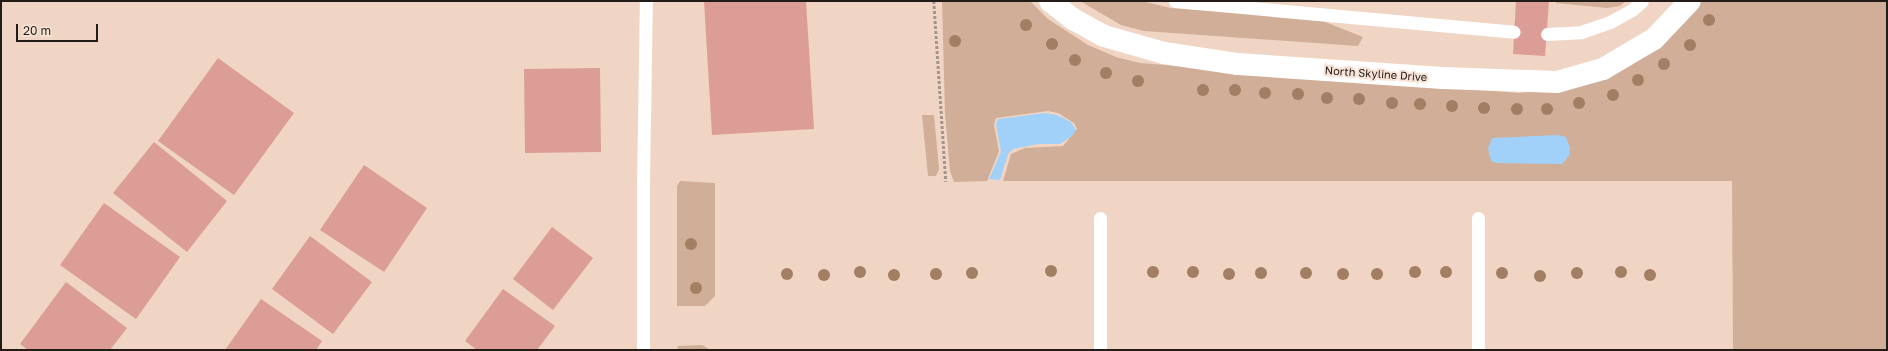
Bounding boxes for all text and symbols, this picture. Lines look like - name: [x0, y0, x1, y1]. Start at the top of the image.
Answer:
- scale bar: [18, 16, 100, 42]
- text: 20 m: [23, 23, 51, 38]
- street label: North Skyline Drive: [1324, 64, 1428, 84]

